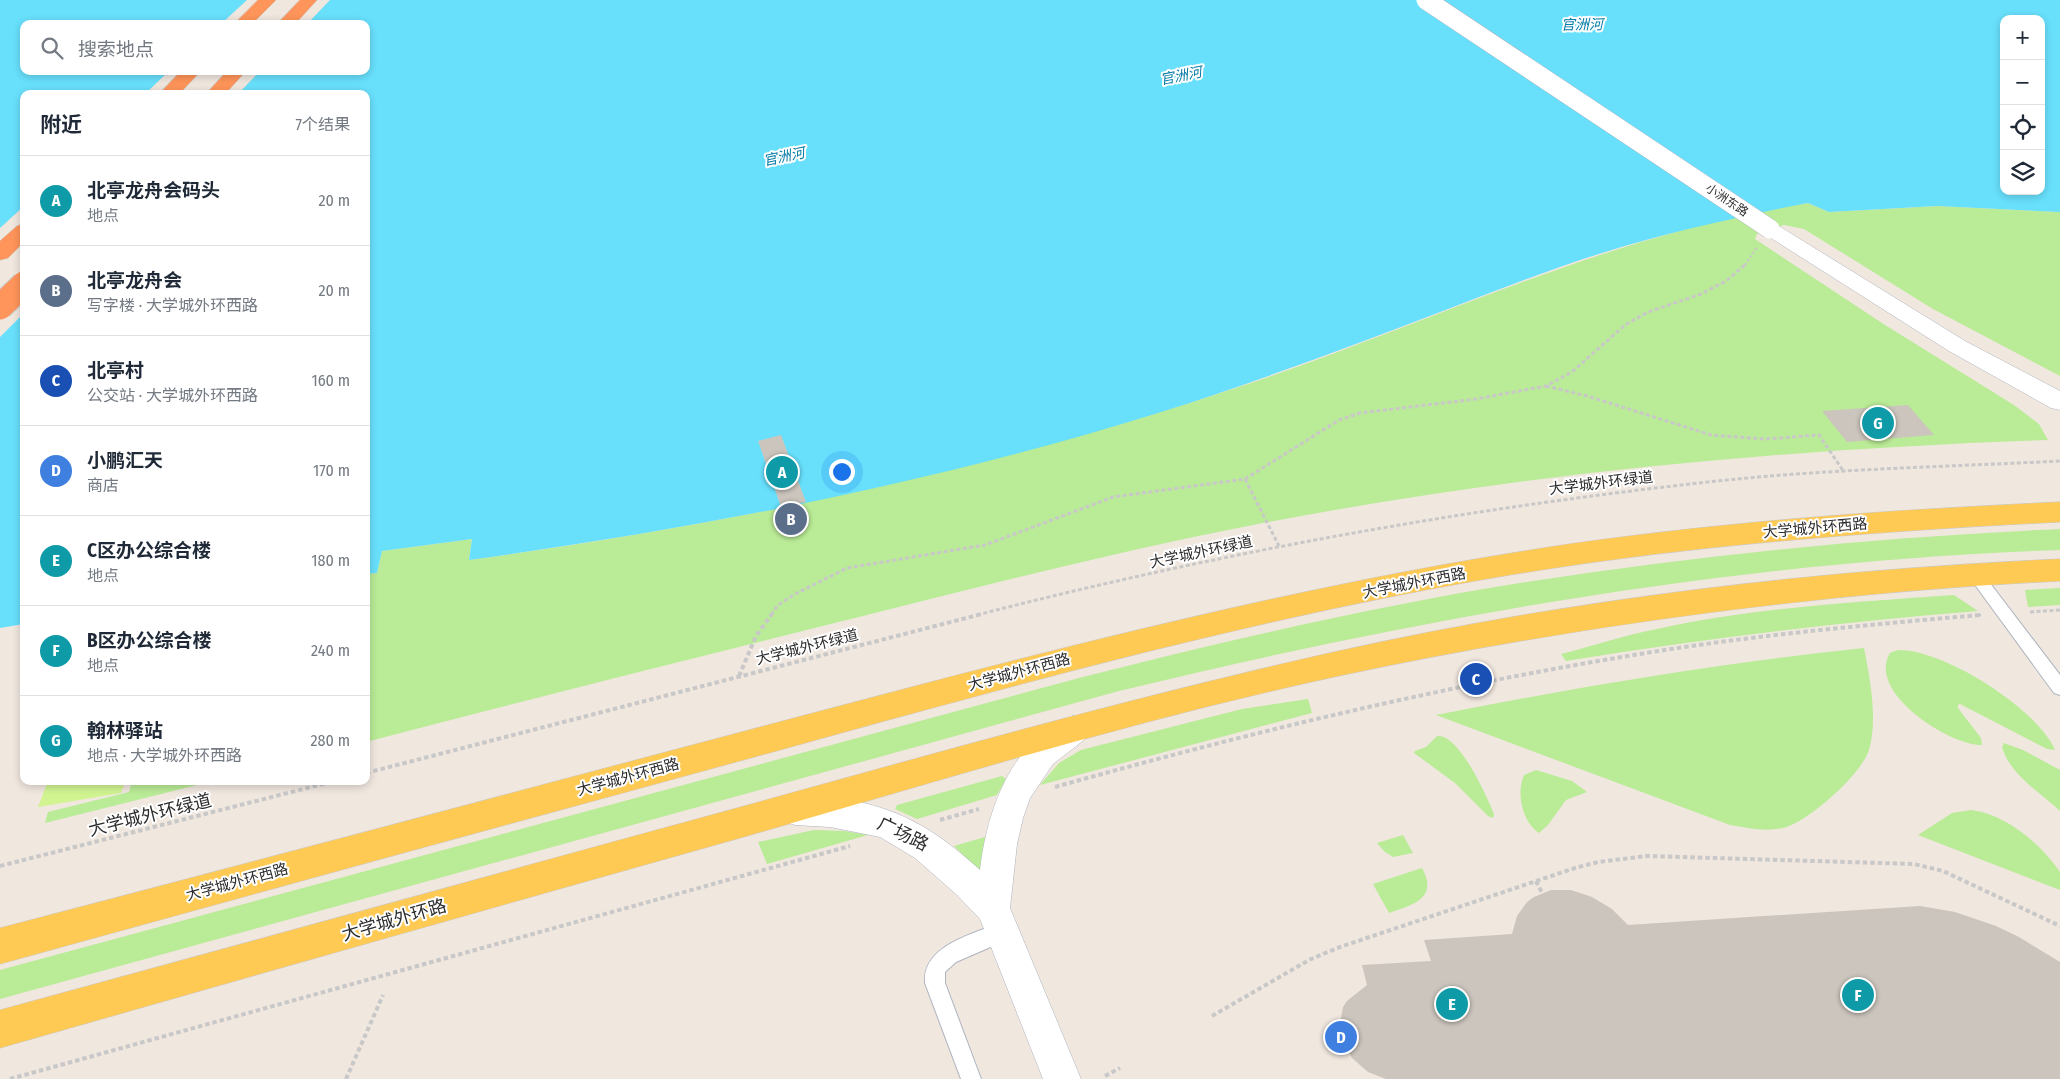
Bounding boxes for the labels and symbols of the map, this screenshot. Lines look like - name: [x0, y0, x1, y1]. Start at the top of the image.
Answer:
- water label: 官洲河: [1561, 16, 1606, 34]
- water label: 官洲河: [1159, 63, 1206, 88]
- water label: 官洲河: [762, 144, 809, 170]
- street label: 小洲东路: [1703, 181, 1751, 219]
- pin: G: [1862, 404, 1894, 442]
- pin: A: [766, 453, 798, 491]
- your location: [829, 459, 855, 485]
- street label: 大学城外环绿道: [1548, 468, 1654, 498]
- pin: B: [775, 500, 807, 538]
- street label: 大学城外环西路: [1762, 514, 1868, 542]
- street label: 大学城外环绿道: [1148, 532, 1254, 572]
- street label: 大学城外环西路: [1361, 564, 1467, 602]
- street label: 大学城外环绿道: [754, 626, 860, 668]
- street label: 大学城外环西路: [966, 650, 1072, 694]
- pin: C: [1460, 660, 1492, 698]
- street label: 大学城外环西路: [575, 755, 681, 799]
- street label: 大学城外环绿道: [86, 789, 214, 841]
- street label: 广场路: [874, 812, 932, 856]
- street label: 大学城外环西路: [184, 860, 290, 904]
- street label: 大学城外环路: [339, 895, 449, 945]
- pin: F: [1842, 976, 1874, 1014]
- pin: E: [1436, 985, 1468, 1023]
- pin: D: [1325, 1018, 1357, 1056]

